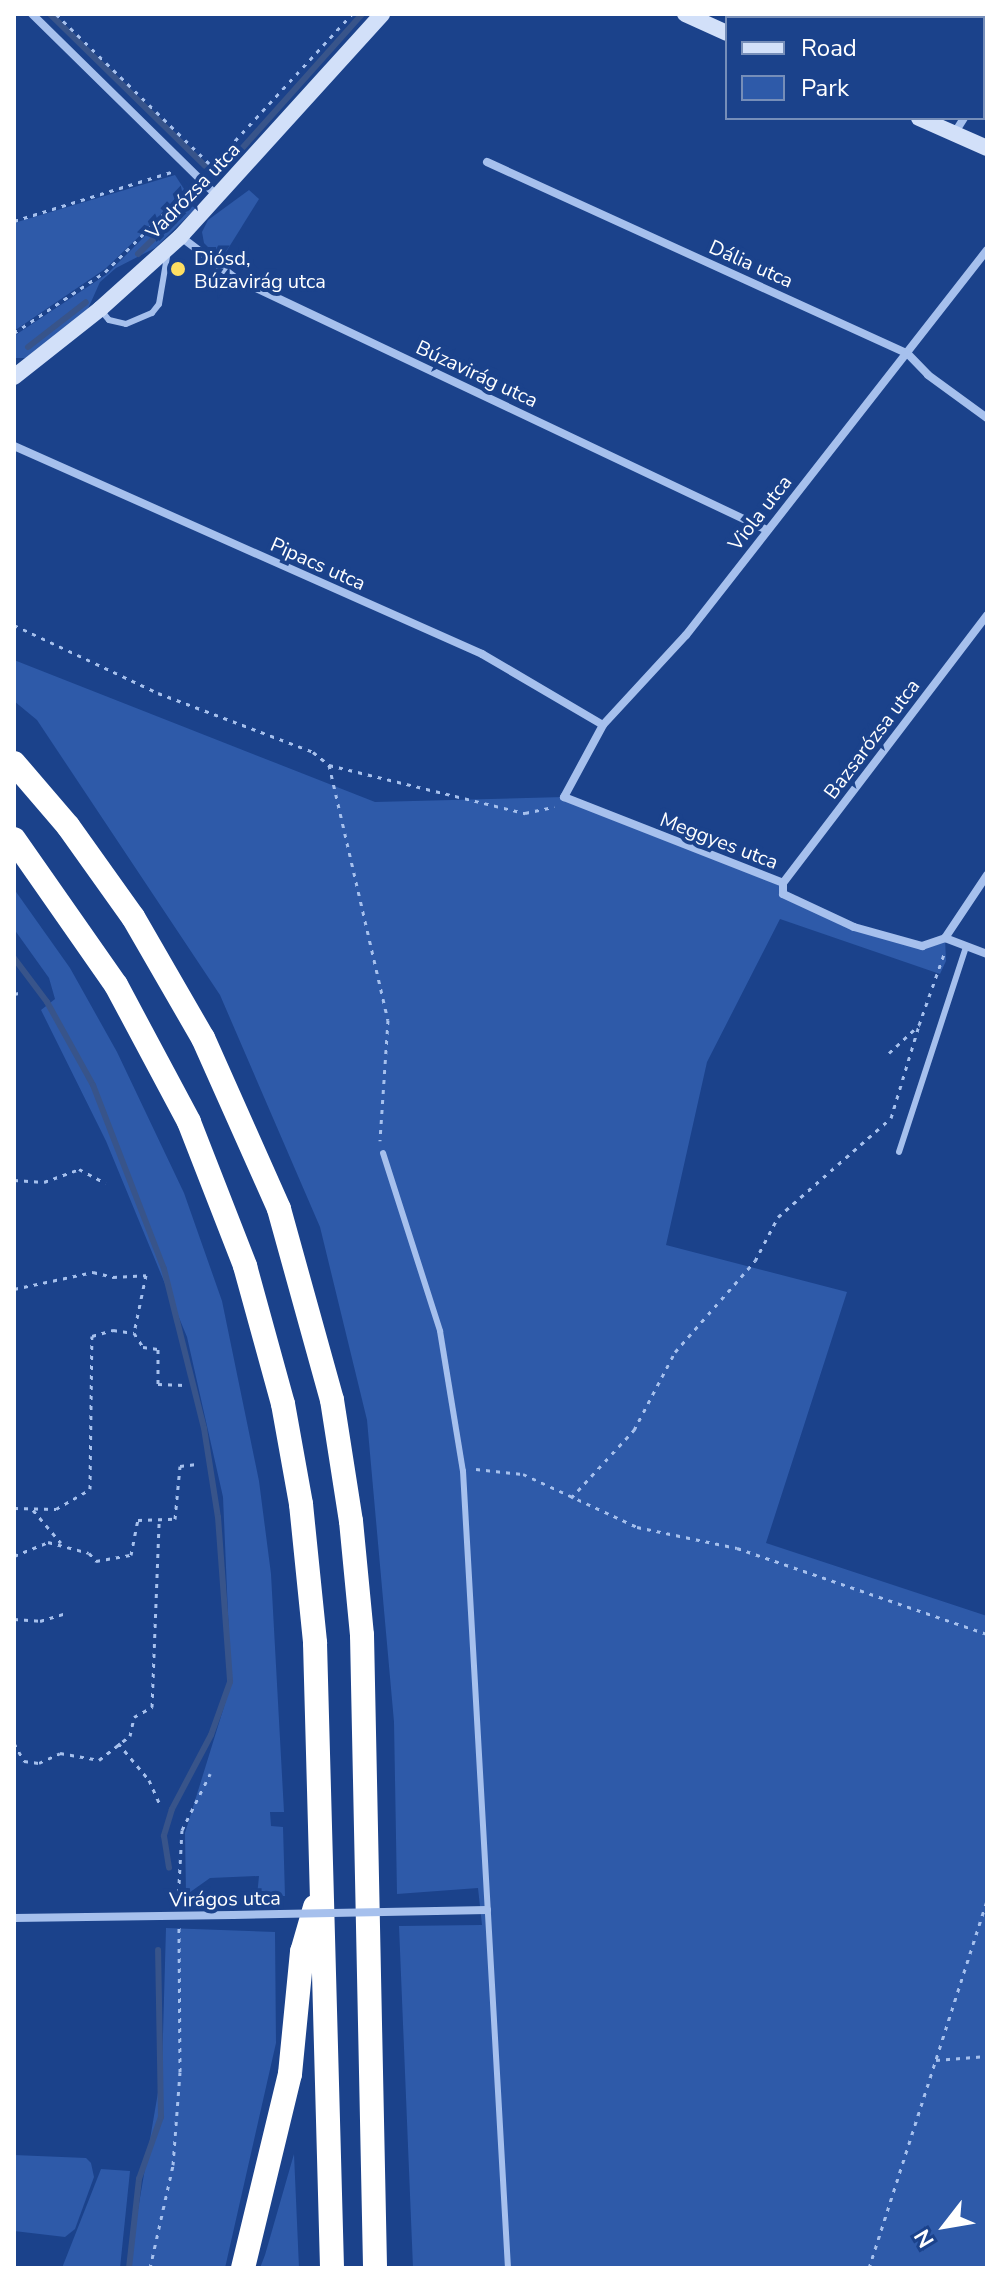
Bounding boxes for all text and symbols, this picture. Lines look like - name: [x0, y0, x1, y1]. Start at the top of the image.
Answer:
- legend: [725, 16, 985, 120]
- text: Road: [801, 32, 857, 64]
- text: Park: [801, 72, 849, 104]
- street label: Vadrózsa utca: [141, 138, 245, 244]
- street label: Dália utca: [705, 235, 797, 293]
- place label: Diósd, Búzavirág utca: [194, 246, 326, 293]
- marker: Diósd, Búzavirág utca: [169, 260, 187, 278]
- street label: Búzavirág utca: [412, 335, 542, 413]
- street label: Viola utca: [723, 471, 797, 555]
- street label: Pipacs utca: [267, 532, 369, 596]
- street label: Bazsarózsa utca: [819, 674, 925, 804]
- street label: Meggyes utca: [657, 807, 781, 875]
- street label: Virágos utca: [169, 1886, 281, 1912]
- north arrow: [905, 2186, 985, 2266]
- text: N: [907, 2224, 942, 2253]

